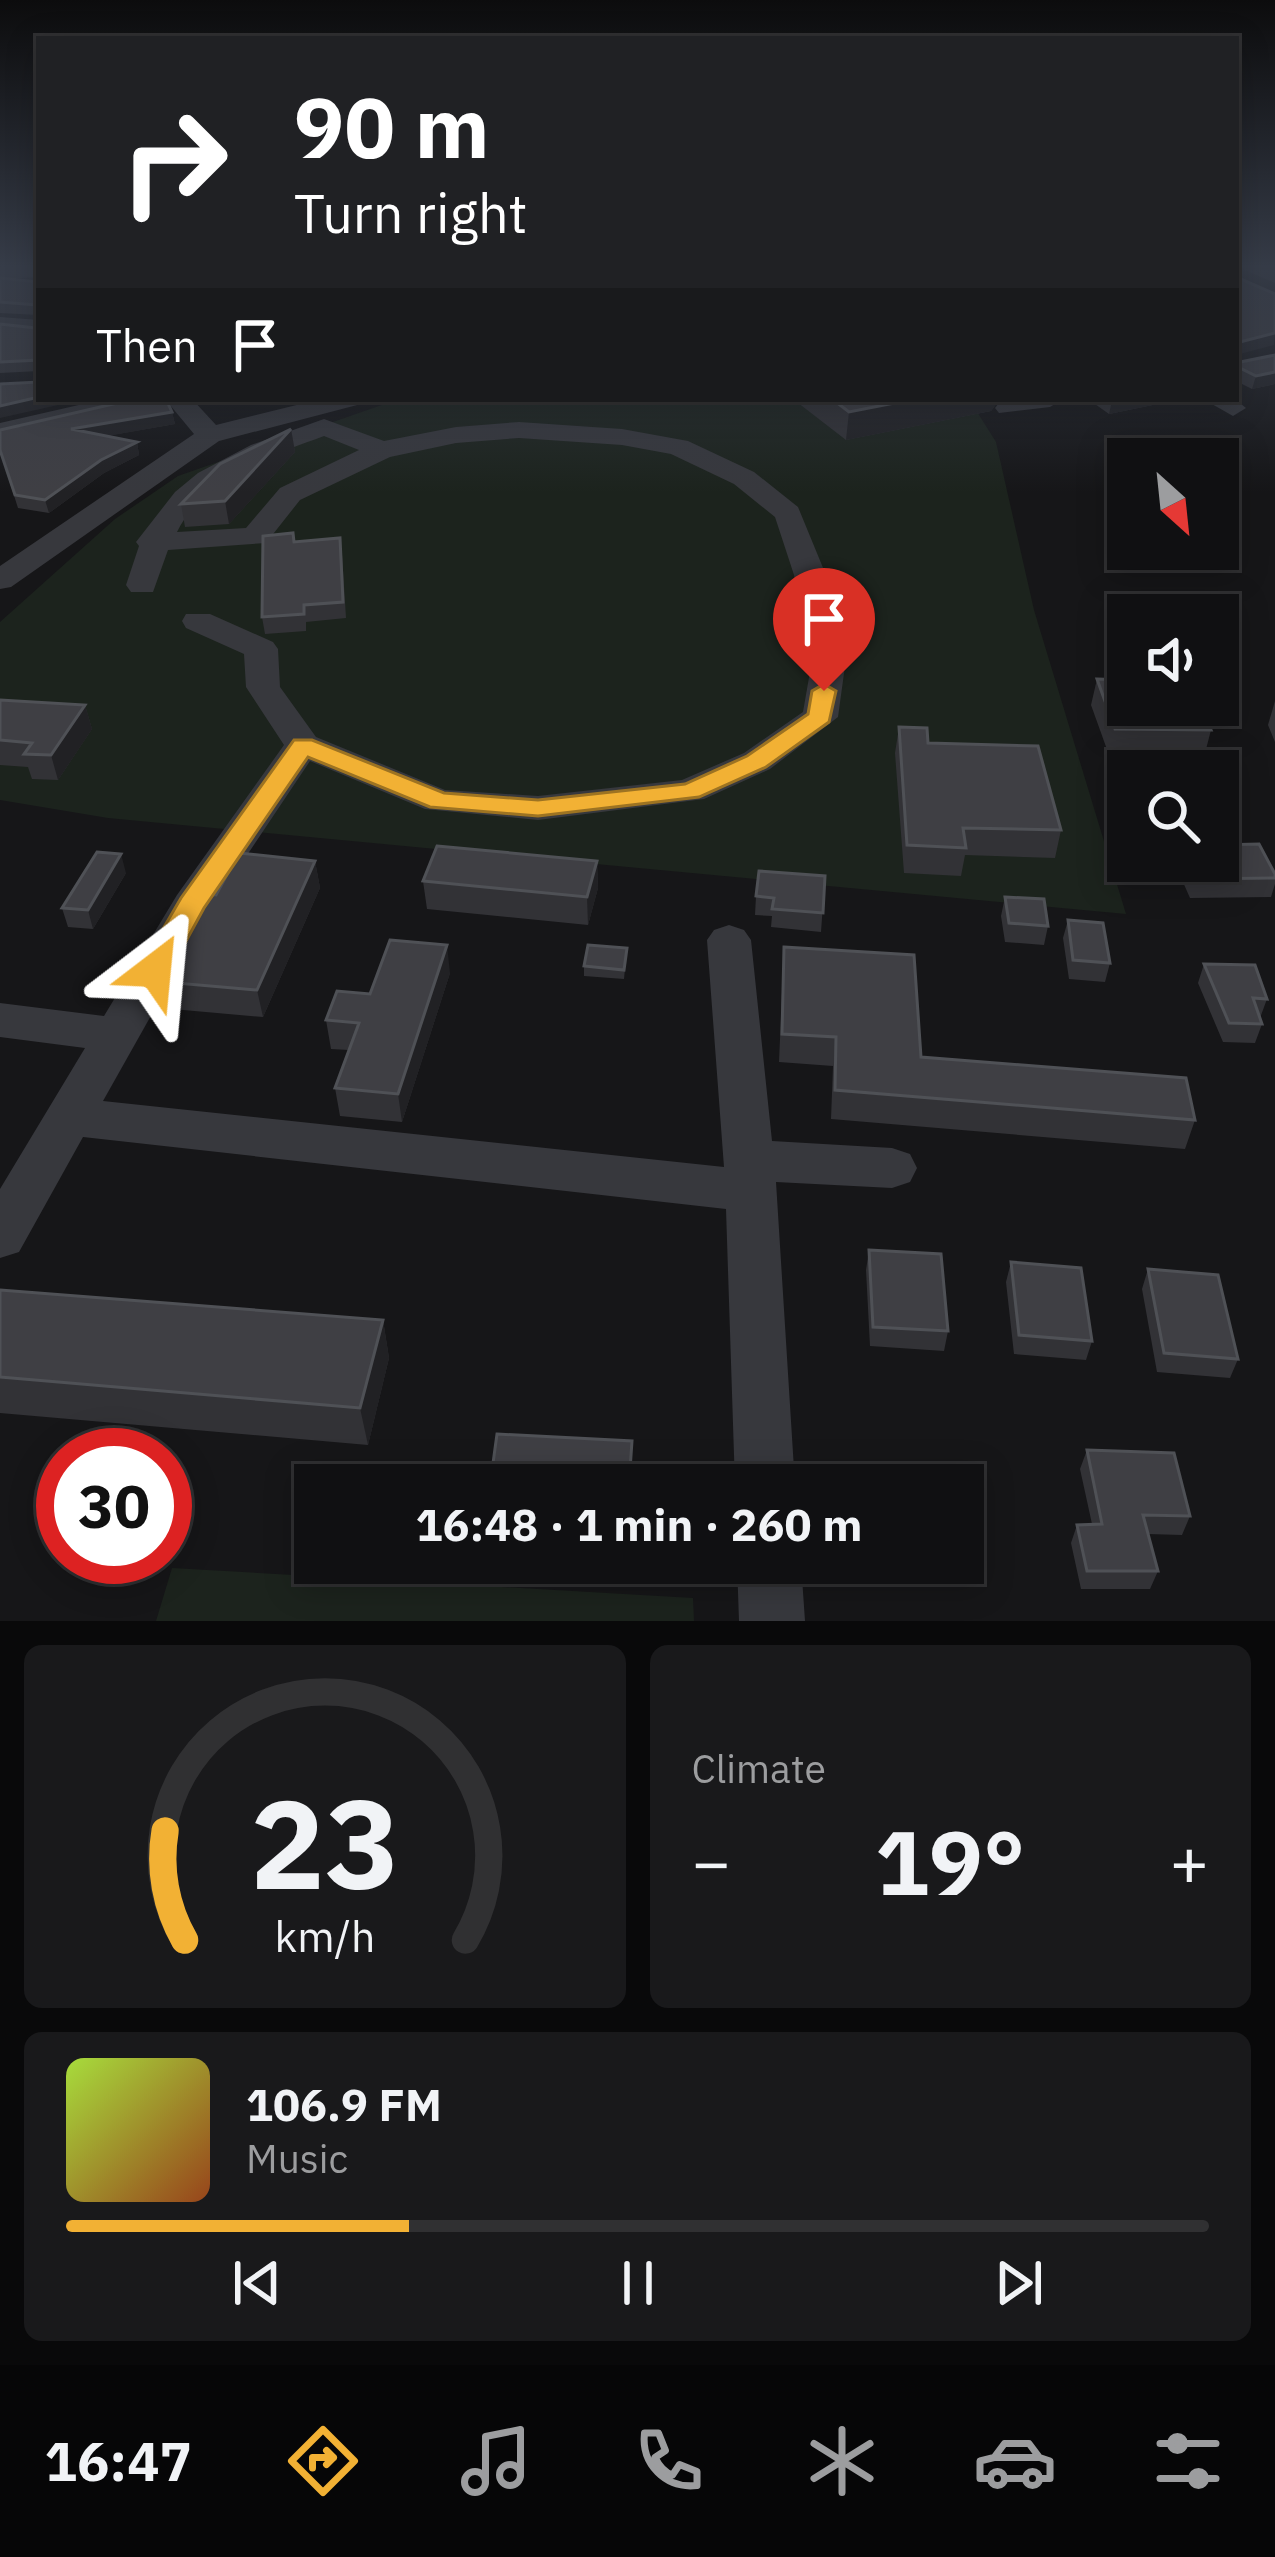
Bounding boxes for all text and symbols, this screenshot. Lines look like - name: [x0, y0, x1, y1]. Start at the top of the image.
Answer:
- text: 90 m: [294, 72, 490, 181]
- icon: right: [96, 84, 252, 240]
- text: Turn right: [294, 178, 528, 248]
- icon: arrive: [222, 312, 288, 378]
- text: Then: [96, 316, 198, 374]
- north arrow: [1107, 438, 1239, 570]
- map controls: [1107, 438, 1239, 882]
- pin: [773, 568, 875, 691]
- icon: arrive: [791, 586, 857, 652]
- button: sound: [1107, 594, 1239, 726]
- button: search: [1107, 750, 1239, 882]
- position arrow: [92, 907, 218, 1033]
- speed limit sign: 30: [36, 1428, 192, 1584]
- text: 16:48 · 1 min · 260 m: [416, 1495, 862, 1553]
- text: Climate: [692, 1743, 826, 1794]
- text: 23: [250, 1761, 400, 1923]
- text: 19°: [875, 1803, 1025, 1920]
- text: −: [692, 1818, 731, 1904]
- text: +: [1169, 1818, 1209, 1904]
- text: km/h: [274, 1907, 375, 1963]
- text: 106.9 FM: [246, 2075, 442, 2133]
- text: Music: [246, 2133, 348, 2184]
- icon: previous: [224, 2250, 290, 2316]
- icon: pause: [605, 2250, 671, 2316]
- icon: next: [986, 2250, 1052, 2316]
- icon: directions: [281, 2419, 365, 2503]
- icon: music: [454, 2419, 538, 2503]
- icon: phone: [627, 2419, 711, 2503]
- icon: climate: [800, 2419, 884, 2503]
- icon: car: [973, 2419, 1057, 2503]
- icon: filters: [1146, 2419, 1230, 2503]
- text: 16:47: [45, 2426, 192, 2496]

